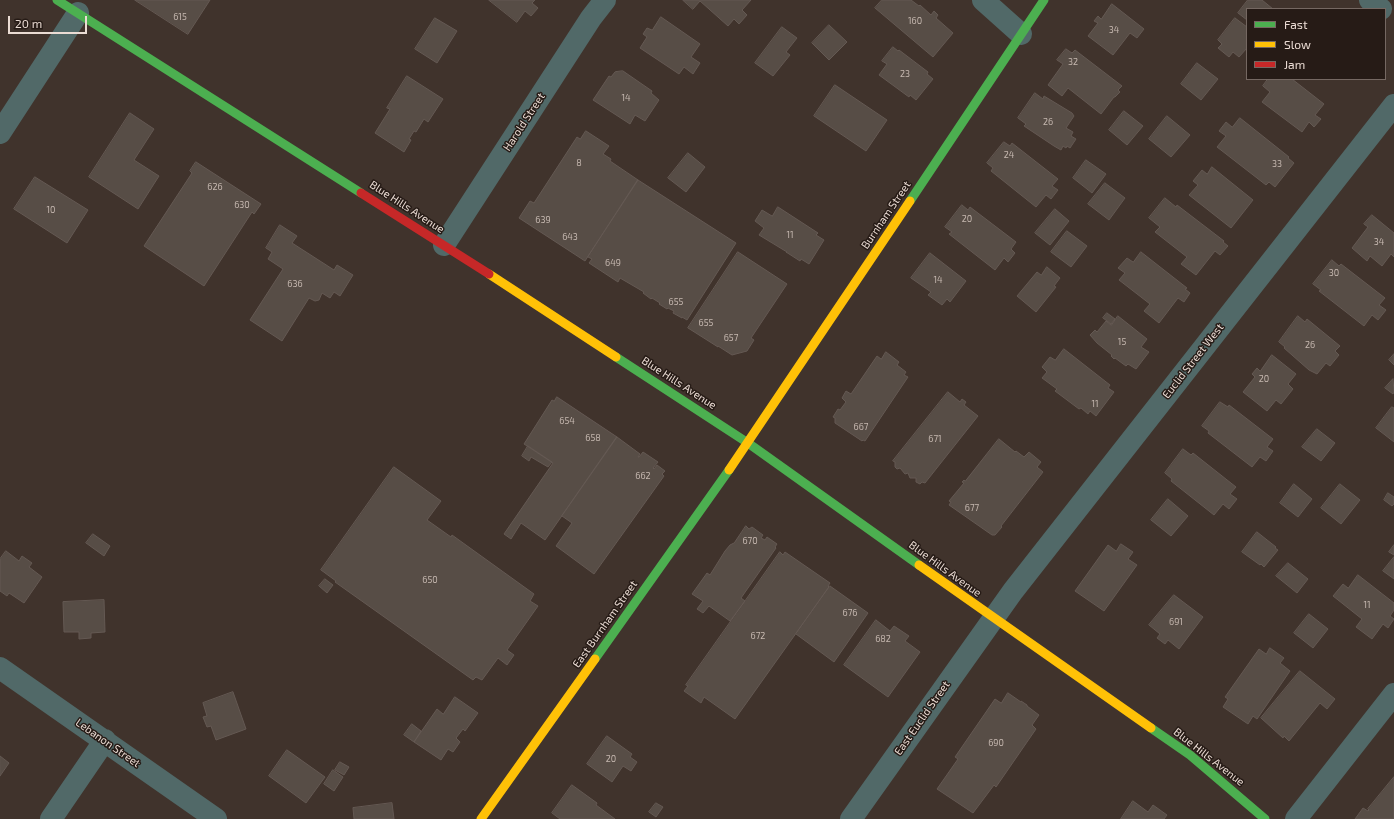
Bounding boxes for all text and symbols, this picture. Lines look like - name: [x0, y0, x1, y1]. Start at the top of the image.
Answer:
- scale bar: [10, 8, 89, 34]
- legend: [1246, 8, 1386, 80]
- house number: 615: [173, 12, 187, 22]
- text: 20 m: [15, 16, 42, 30]
- house number: 160: [908, 16, 922, 26]
- text: Fast: [1284, 17, 1307, 31]
- house number: 34: [1109, 25, 1119, 35]
- text: Slow: [1284, 37, 1311, 51]
- house number: 32: [1068, 57, 1078, 67]
- text: Jam: [1284, 57, 1305, 71]
- house number: 23: [900, 69, 910, 79]
- street label: Harold Street: [500, 91, 548, 153]
- house number: 14: [621, 93, 631, 103]
- house number: 26: [1043, 117, 1053, 127]
- house number: 24: [1004, 150, 1014, 160]
- house number: 8: [576, 158, 582, 168]
- house number: 33: [1272, 159, 1282, 169]
- street label: Blue Hills Avenue: [367, 178, 447, 236]
- street label: Burnham Street: [858, 179, 914, 251]
- house number: 626: [207, 182, 223, 192]
- house number: 630: [234, 200, 250, 210]
- house number: 10: [46, 205, 56, 215]
- house number: 20: [962, 214, 972, 224]
- house number: 639: [535, 215, 551, 225]
- house number: 11: [786, 230, 794, 240]
- house number: 643: [562, 232, 578, 242]
- house number: 34: [1374, 237, 1384, 247]
- house number: 649: [605, 258, 621, 268]
- house number: 30: [1329, 268, 1339, 278]
- house number: 14: [933, 275, 943, 285]
- house number: 636: [287, 279, 303, 289]
- house number: 655: [669, 297, 683, 307]
- house number: 655: [699, 318, 713, 328]
- street label: Euclid Street West: [1160, 321, 1226, 401]
- house number: 657: [724, 333, 738, 343]
- house number: 15: [1118, 337, 1126, 347]
- house number: 26: [1305, 340, 1315, 350]
- street label: Blue Hills Avenue: [639, 354, 719, 412]
- house number: 20: [1259, 374, 1269, 384]
- house number: 11: [1091, 399, 1099, 409]
- house number: 654: [559, 416, 575, 426]
- house number: 667: [854, 422, 868, 432]
- house number: 658: [585, 433, 601, 443]
- house number: 671: [928, 434, 942, 444]
- house number: 662: [635, 471, 651, 481]
- house number: 677: [965, 503, 979, 513]
- house number: 670: [742, 536, 758, 546]
- street label: Blue Hills Avenue: [906, 538, 984, 600]
- house number: 650: [422, 575, 438, 585]
- street label: East Burnham Street: [570, 578, 640, 670]
- house number: 11: [1363, 600, 1371, 610]
- house number: 676: [843, 608, 857, 618]
- house number: 691: [1169, 617, 1183, 627]
- house number: 672: [751, 631, 765, 641]
- house number: 682: [875, 634, 891, 644]
- street label: East Euclid Street: [891, 678, 953, 758]
- street label: Lebanon Street: [73, 716, 143, 770]
- street label: Blue Hills Avenue: [1171, 725, 1247, 789]
- house number: 690: [988, 738, 1004, 748]
- house number: 20: [606, 754, 616, 764]

